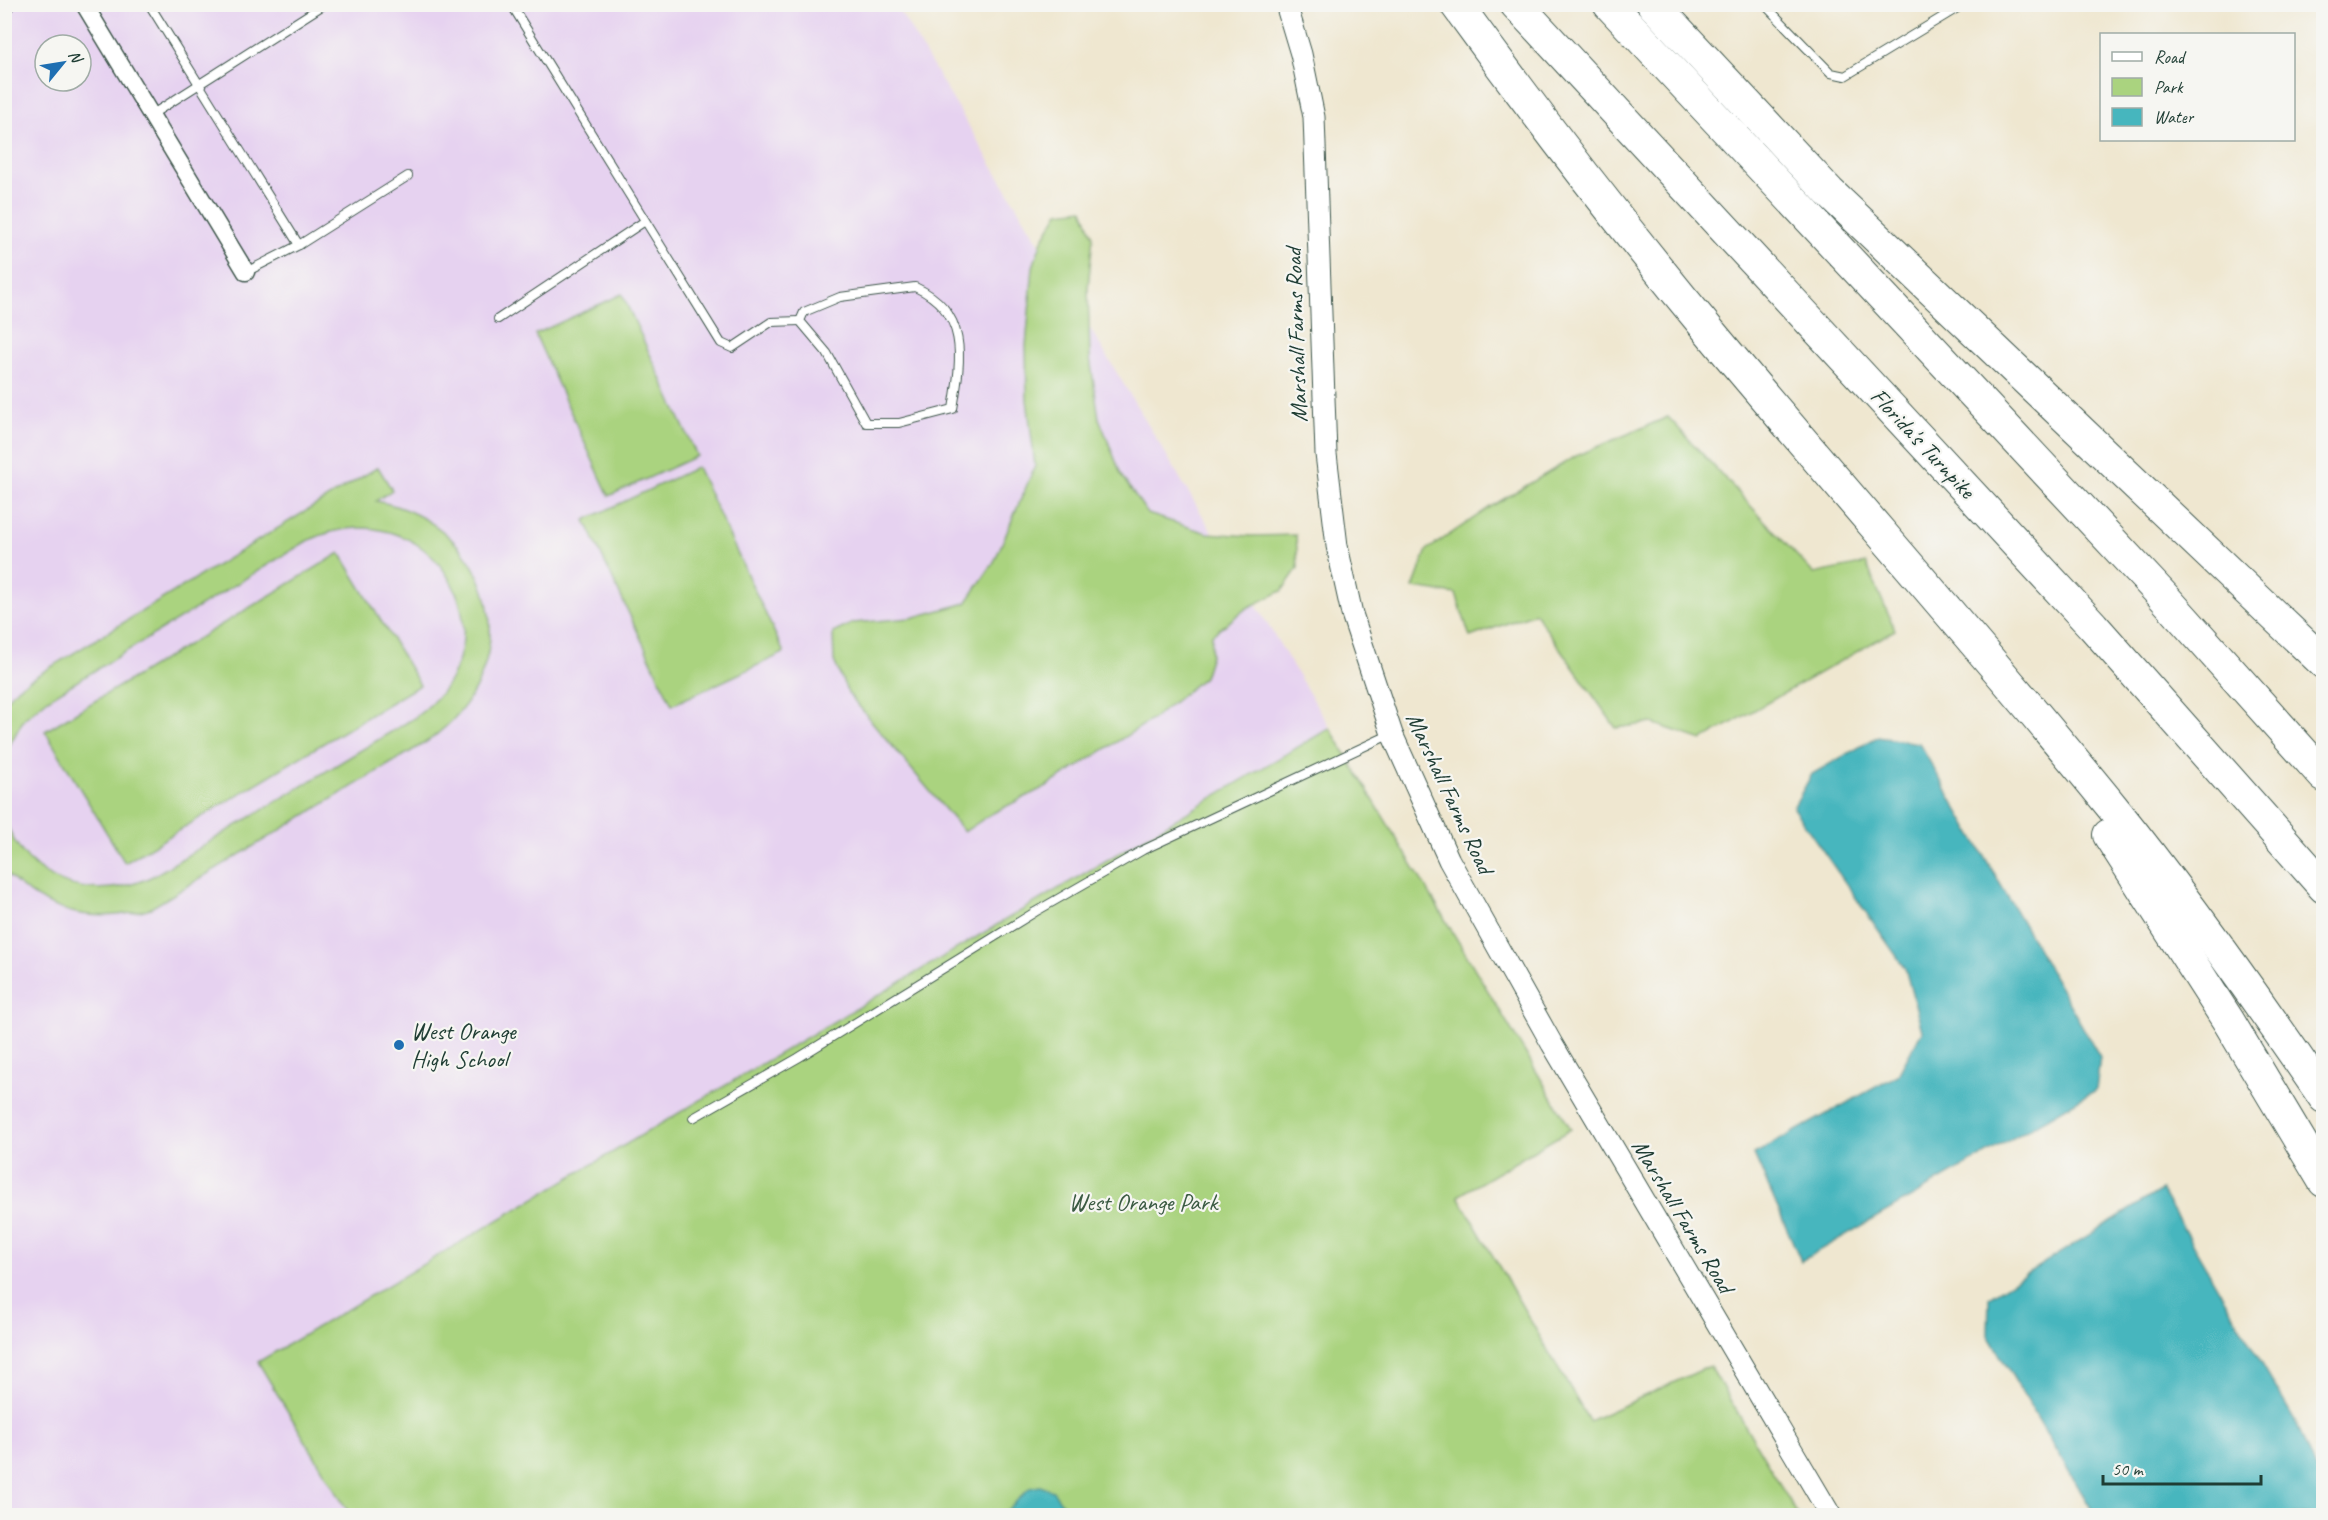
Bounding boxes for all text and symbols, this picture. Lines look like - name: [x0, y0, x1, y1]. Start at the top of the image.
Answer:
- north arrow: [33, 33, 93, 93]
- legend: [2100, 33, 2295, 141]
- text: Road: [2154, 46, 2187, 68]
- text: N: [64, 47, 88, 68]
- text: Park: [2154, 76, 2184, 98]
- text: Water: [2154, 106, 2195, 128]
- street label: Marshall Farms Road: [1278, 244, 1314, 423]
- street label: Florida's Turnpike: [1864, 381, 1983, 506]
- street label: Marshall Farms Road: [1400, 708, 1502, 882]
- place label: West Orange High School: [411, 1016, 518, 1074]
- marker: West Orange High School: [392, 1038, 406, 1052]
- street label: Marshall Farms Road: [1625, 1133, 1743, 1302]
- park label: West Orange Park: [1069, 1187, 1219, 1217]
- scale bar: [2103, 1448, 2260, 1486]
- text: 50 m: [2112, 1458, 2145, 1480]

